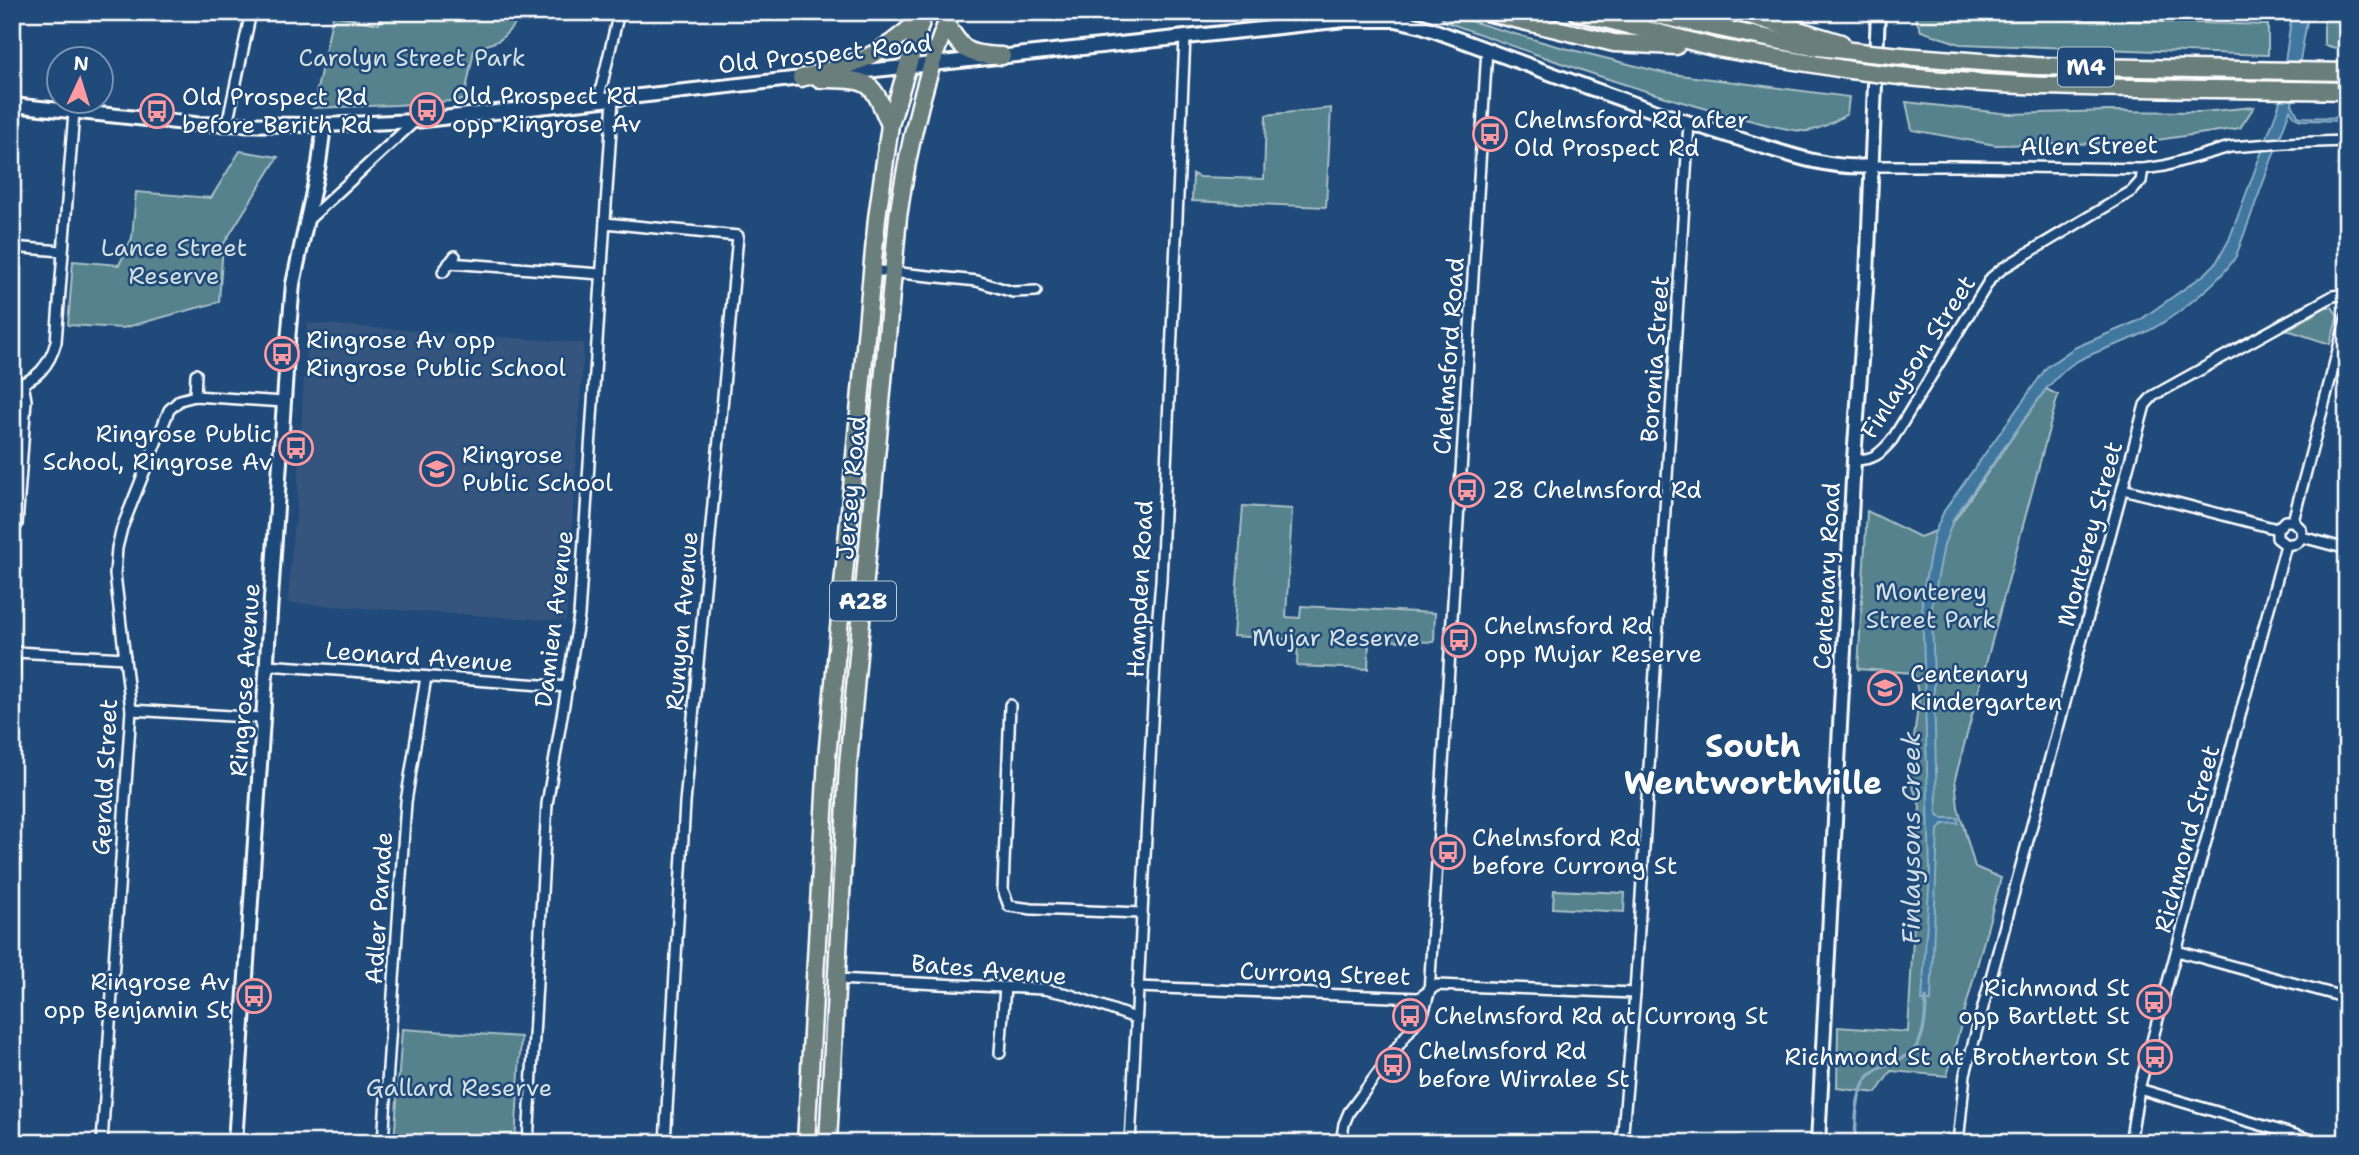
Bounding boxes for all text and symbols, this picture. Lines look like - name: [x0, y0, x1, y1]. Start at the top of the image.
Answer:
- street label: Old Prospect Road: [717, 27, 933, 81]
- park label: Carolyn Street Park: [298, 42, 526, 74]
- north arrow: [46, 46, 116, 116]
- road number: M4: [2058, 48, 2114, 86]
- text: N: [73, 51, 90, 77]
- place label: Old Prospect Rd opp Ringrose Av: [452, 80, 641, 140]
- place label: Old Prospect Rd before Berith Rd: [182, 81, 372, 141]
- bus stop icon: Old Prospect Rd opp Ringrose Av: [408, 91, 446, 129]
- bus stop icon: Old Prospect Rd before Berith Rd: [138, 92, 176, 130]
- place label: Chelmsford Rd after Old Prospect Rd: [1514, 104, 1749, 164]
- bus stop icon: Chelmsford Rd after Old Prospect Rd: [1471, 115, 1509, 153]
- street label: Allen Street: [2020, 129, 2158, 163]
- park label: Lance Street Reserve: [101, 232, 247, 292]
- street label: Chelmsford Road: [1426, 256, 1472, 456]
- street label: Finlayson Street: [1853, 269, 1983, 445]
- street label: Boronia Street: [1633, 274, 1677, 444]
- place label: Ringrose Av opp Ringrose Public School: [306, 324, 567, 384]
- bus stop icon: Ringrose Av opp Ringrose Public School: [263, 335, 301, 373]
- street label: Jersey Road: [829, 415, 873, 561]
- place label: Ringrose Public School, Ringrose Av: [43, 418, 272, 478]
- bus stop icon: Ringrose Public School, Ringrose Av: [277, 429, 315, 467]
- street label: Monterey Street: [2050, 438, 2130, 630]
- place label: Ringrose Public School: [462, 439, 613, 499]
- school or university icon: Ringrose Public School: [418, 450, 456, 488]
- bus stop icon: 28 Chelmsford Rd: [1448, 471, 1486, 509]
- place label: 28 Chelmsford Rd: [1492, 474, 1702, 506]
- street label: Centenary Road: [1806, 482, 1848, 670]
- street label: Hampden Road: [1119, 499, 1161, 679]
- street label: Damien Avenue: [527, 529, 581, 709]
- street label: Runyon Avenue: [658, 530, 706, 712]
- park label: Monterey Street Park: [1866, 576, 1996, 636]
- street label: Ringrose Avenue: [222, 582, 268, 778]
- road number: A28: [830, 582, 896, 621]
- place label: Chelmsford Rd opp Mujar Reserve: [1484, 610, 1702, 670]
- bus stop icon: Chelmsford Rd opp Mujar Reserve: [1440, 621, 1478, 659]
- park label: Mujar Reserve: [1252, 622, 1420, 654]
- street label: Leonard Avenue: [324, 634, 514, 680]
- place label: Centenary Kindergarten: [1910, 658, 2062, 718]
- school or university icon: Centenary Kindergarten: [1866, 669, 1904, 707]
- street label: Gerald Street: [85, 698, 125, 856]
- district label: South Wentworthville: [1624, 724, 1882, 804]
- water label: Finlaysons Creek: [1893, 731, 1928, 945]
- street label: Richmond Street: [2147, 742, 2227, 936]
- place label: Chelmsford Rd before Currong St: [1472, 822, 1678, 882]
- street label: Adler Parade: [358, 831, 400, 985]
- bus stop icon: Chelmsford Rd before Currong St: [1429, 833, 1467, 871]
- street label: Bates Avenue: [910, 947, 1068, 993]
- street label: Currong Street: [1239, 955, 1411, 993]
- place label: Ringrose Av opp Benjamin St: [44, 966, 230, 1026]
- place label: Richmond St opp Bartlett St: [1958, 972, 2130, 1032]
- bus stop icon: Ringrose Av opp Benjamin St: [235, 977, 273, 1015]
- bus stop icon: Richmond St opp Bartlett St: [2135, 983, 2173, 1021]
- bus stop icon: Chelmsford Rd at Currong St: [1391, 997, 1429, 1035]
- place label: Chelmsford Rd at Currong St: [1434, 1000, 1768, 1032]
- place label: Chelmsford Rd before Wirralee St: [1418, 1035, 1630, 1095]
- bus stop icon: Richmond St at Brotherton St: [2136, 1038, 2174, 1076]
- place label: Richmond St at Brotherton St: [1785, 1041, 2130, 1073]
- bus stop icon: Chelmsford Rd before Wirralee St: [1374, 1046, 1412, 1084]
- park label: Gallard Reserve: [366, 1072, 552, 1104]

